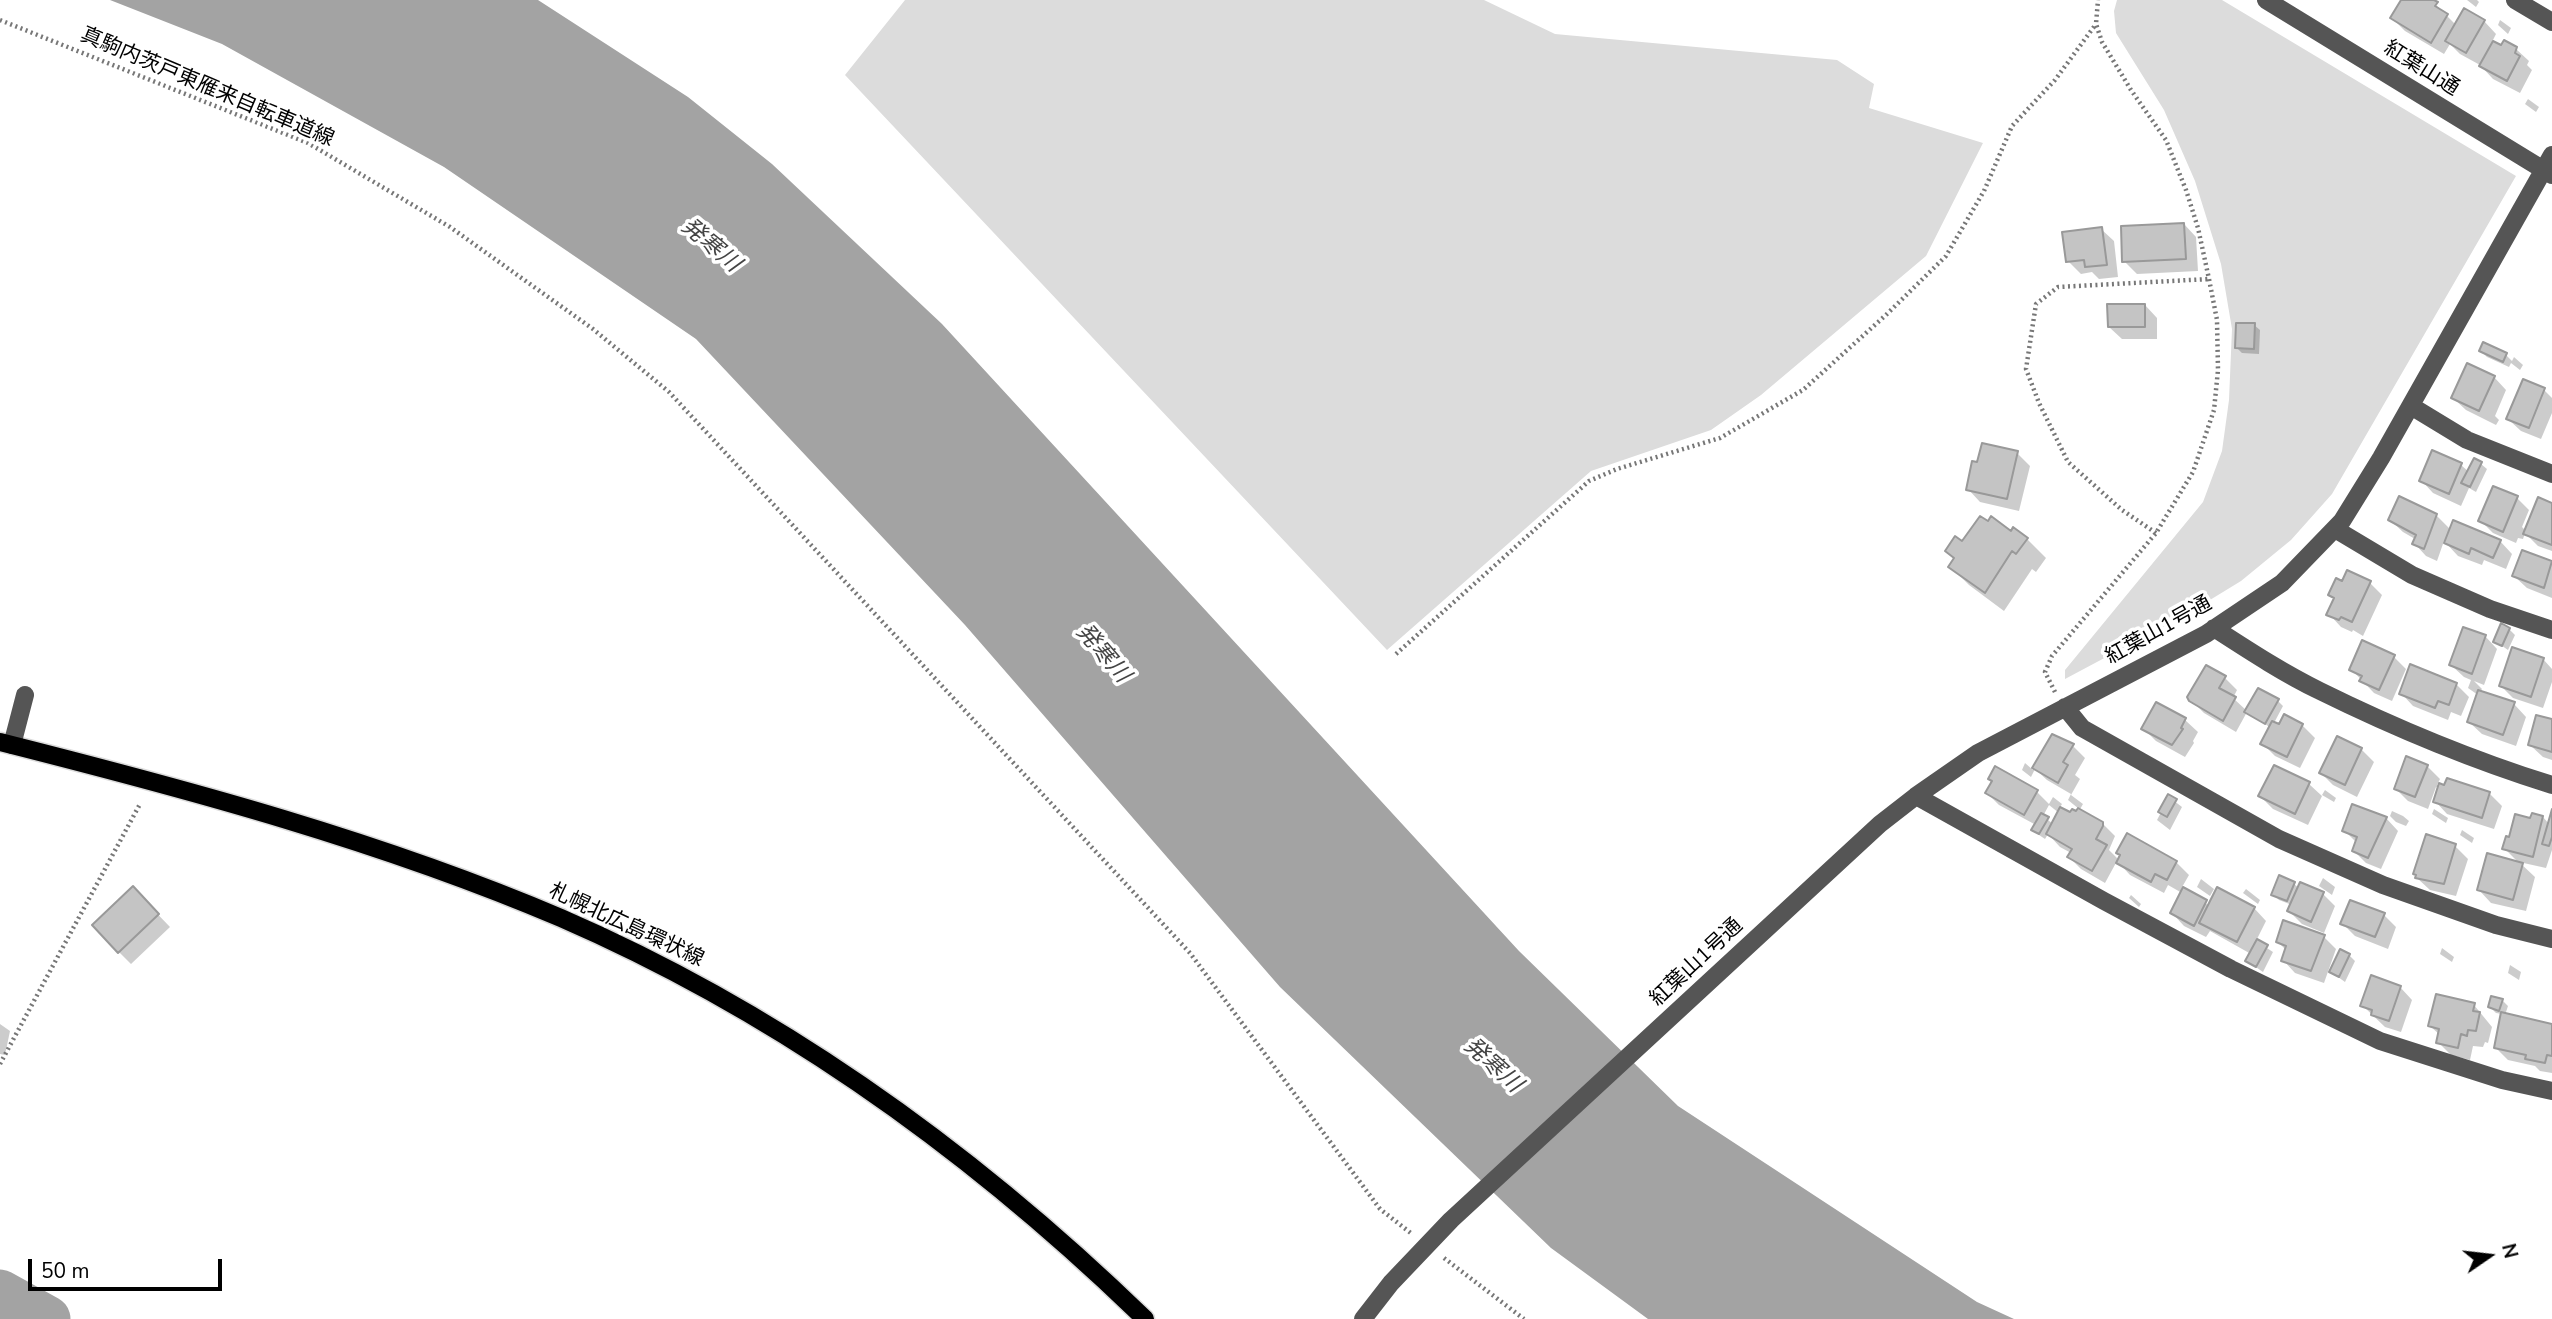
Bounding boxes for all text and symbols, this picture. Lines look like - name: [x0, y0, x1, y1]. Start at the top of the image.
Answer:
- street label: 真駒内茨戸東雁来自転車道線: [76, 23, 338, 153]
- street label: 紅葉山通: [2379, 36, 2463, 102]
- water label: 発寒川: [675, 213, 745, 279]
- street label: 紅葉山1号通: [2101, 591, 2217, 671]
- water label: 発寒川: [1069, 619, 1135, 689]
- street label: 札幌北広島環状線: [545, 879, 707, 973]
- street label: 紅葉山1号通: [1645, 914, 1749, 1012]
- water label: 発寒川: [1457, 1033, 1527, 1099]
- north arrow: [2454, 1221, 2524, 1291]
- text: N: [2495, 1241, 2524, 1261]
- scale bar: [32, 1246, 226, 1290]
- text: 50 m: [41, 1257, 90, 1285]

